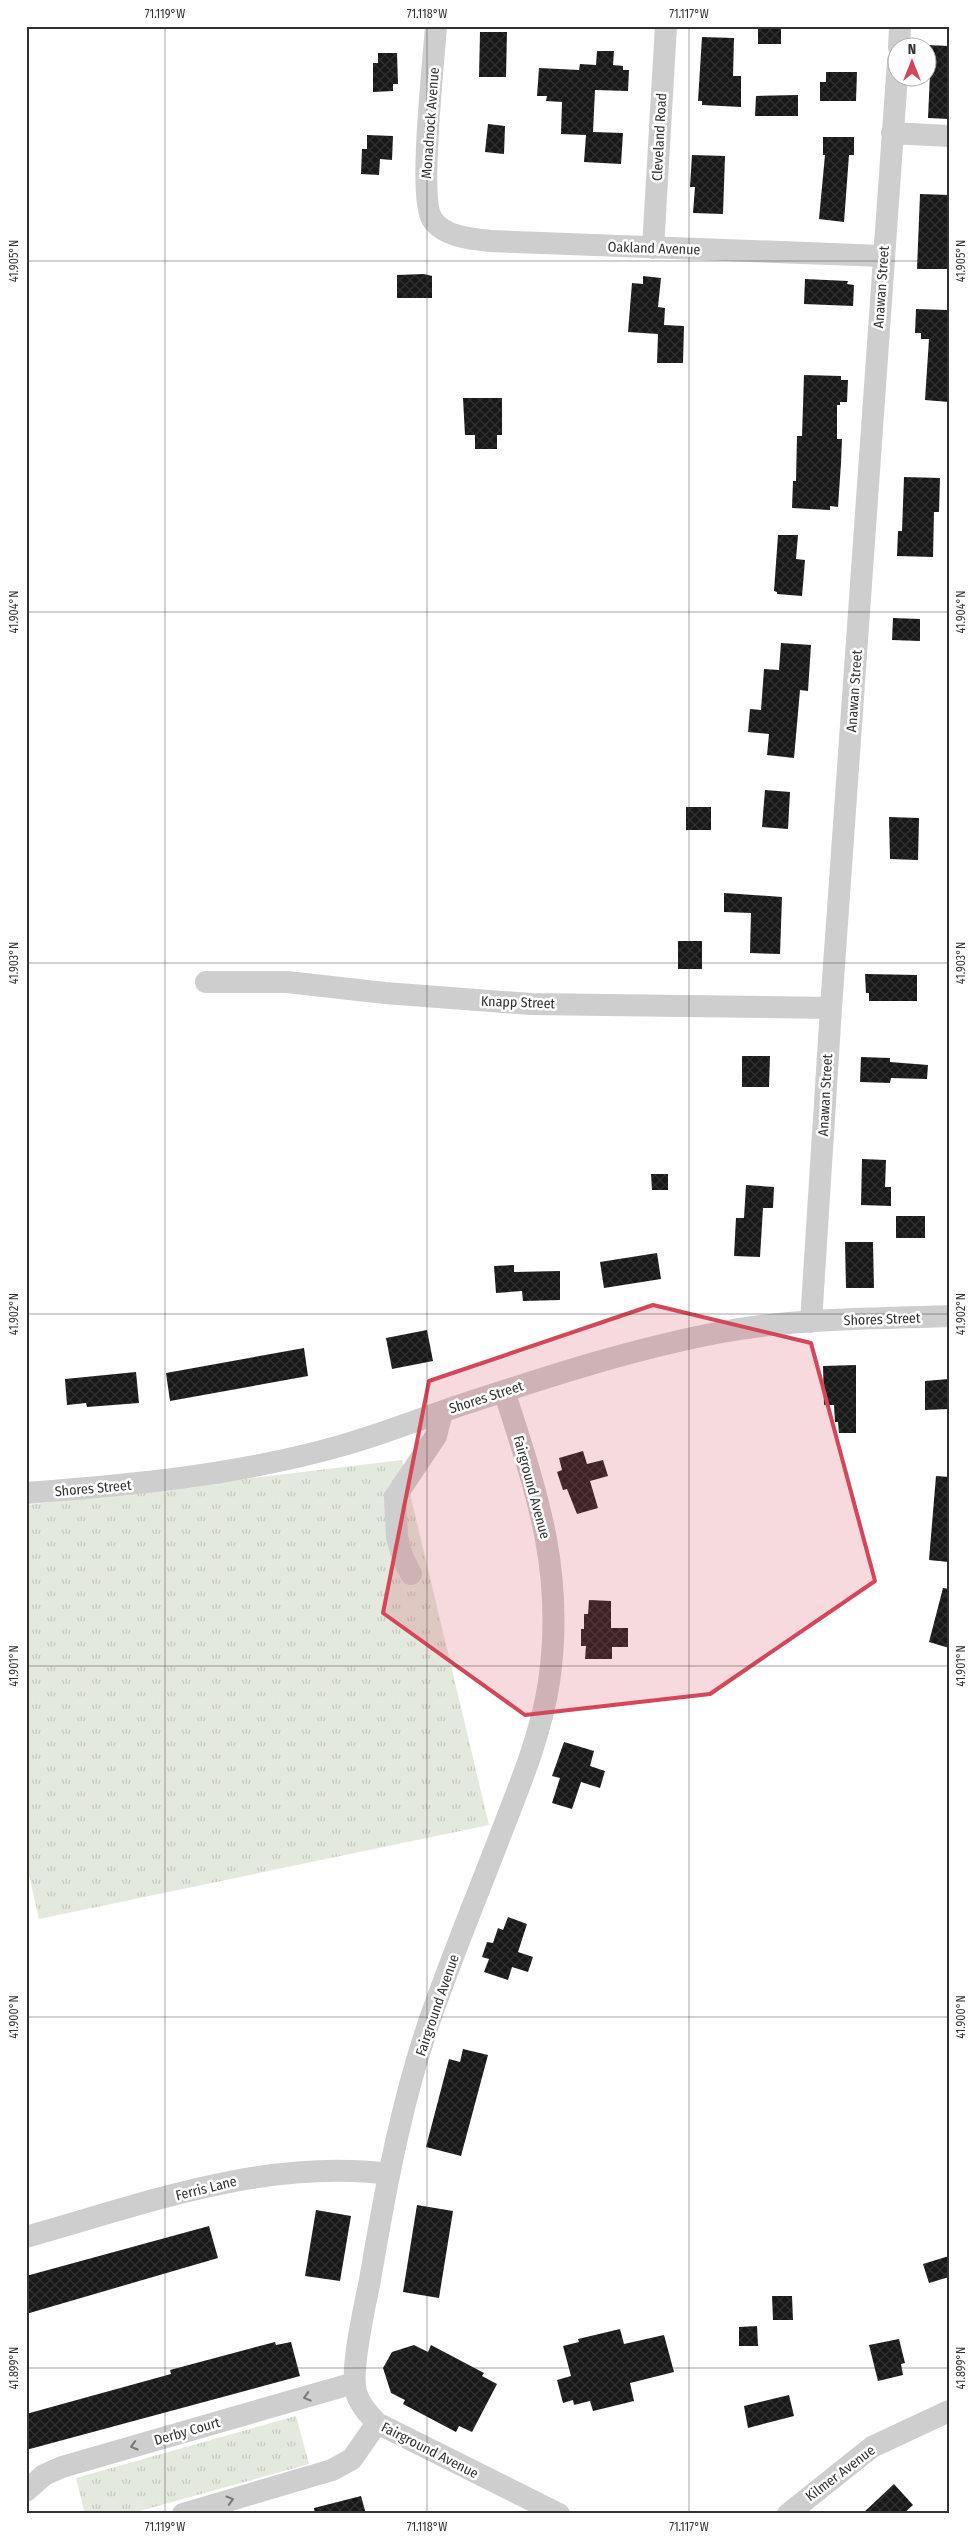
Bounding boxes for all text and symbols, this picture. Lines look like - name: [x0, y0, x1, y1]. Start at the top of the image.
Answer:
- text: 71.119°W: [145, 7, 185, 21]
- text: 71.118°W: [407, 7, 447, 21]
- text: 71.117°W: [669, 7, 709, 21]
- north arrow: [888, 38, 938, 88]
- text: N: [908, 41, 916, 58]
- street label: Monadnock Avenue: [418, 67, 443, 179]
- street label: Cleveland Road: [649, 93, 670, 182]
- street label: Oakland Avenue: [607, 238, 701, 259]
- text: 41.905°N: [7, 240, 21, 282]
- text: 41.905°N: [954, 240, 968, 282]
- street label: Anawan Street: [870, 245, 893, 329]
- text: 41.904°N: [7, 591, 21, 633]
- text: 41.904°N: [954, 591, 968, 633]
- street label: Anawan Street: [843, 649, 866, 733]
- text: 41.903°N: [7, 942, 21, 984]
- text: 41.903°N: [954, 942, 968, 984]
- street label: Knapp Street: [481, 993, 556, 1012]
- street label: Anawan Street: [815, 1053, 836, 1137]
- text: 41.902°N: [7, 1293, 21, 1335]
- text: 41.902°N: [954, 1293, 968, 1335]
- street label: Shores Street: [843, 1310, 921, 1329]
- street label: Shores Street: [447, 1377, 526, 1417]
- street label: Fairground Avenue: [510, 1434, 554, 1541]
- street label: Shores Street: [54, 1477, 132, 1500]
- text: 41.901°N: [7, 1645, 21, 1687]
- text: 41.901°N: [954, 1645, 968, 1687]
- street label: Fairground Avenue: [412, 1952, 463, 2058]
- text: 41.900°N: [7, 1995, 21, 2039]
- text: 41.900°N: [954, 1995, 968, 2039]
- street label: Ferris Lane: [174, 2173, 239, 2204]
- text: 41.899°N: [7, 2347, 21, 2389]
- text: 41.899°N: [954, 2347, 968, 2389]
- one-way arrow: [304, 2391, 312, 2401]
- street label: Derby Court: [152, 2414, 222, 2449]
- street label: Fairground Avenue: [379, 2419, 481, 2482]
- one-way arrow: [131, 2441, 139, 2451]
- street label: Kilmer Avenue: [802, 2442, 878, 2505]
- one-way arrow: [226, 2496, 234, 2506]
- text: 71.119°W: [145, 2520, 185, 2534]
- text: 71.118°W: [407, 2520, 447, 2534]
- text: 71.117°W: [669, 2520, 709, 2534]

